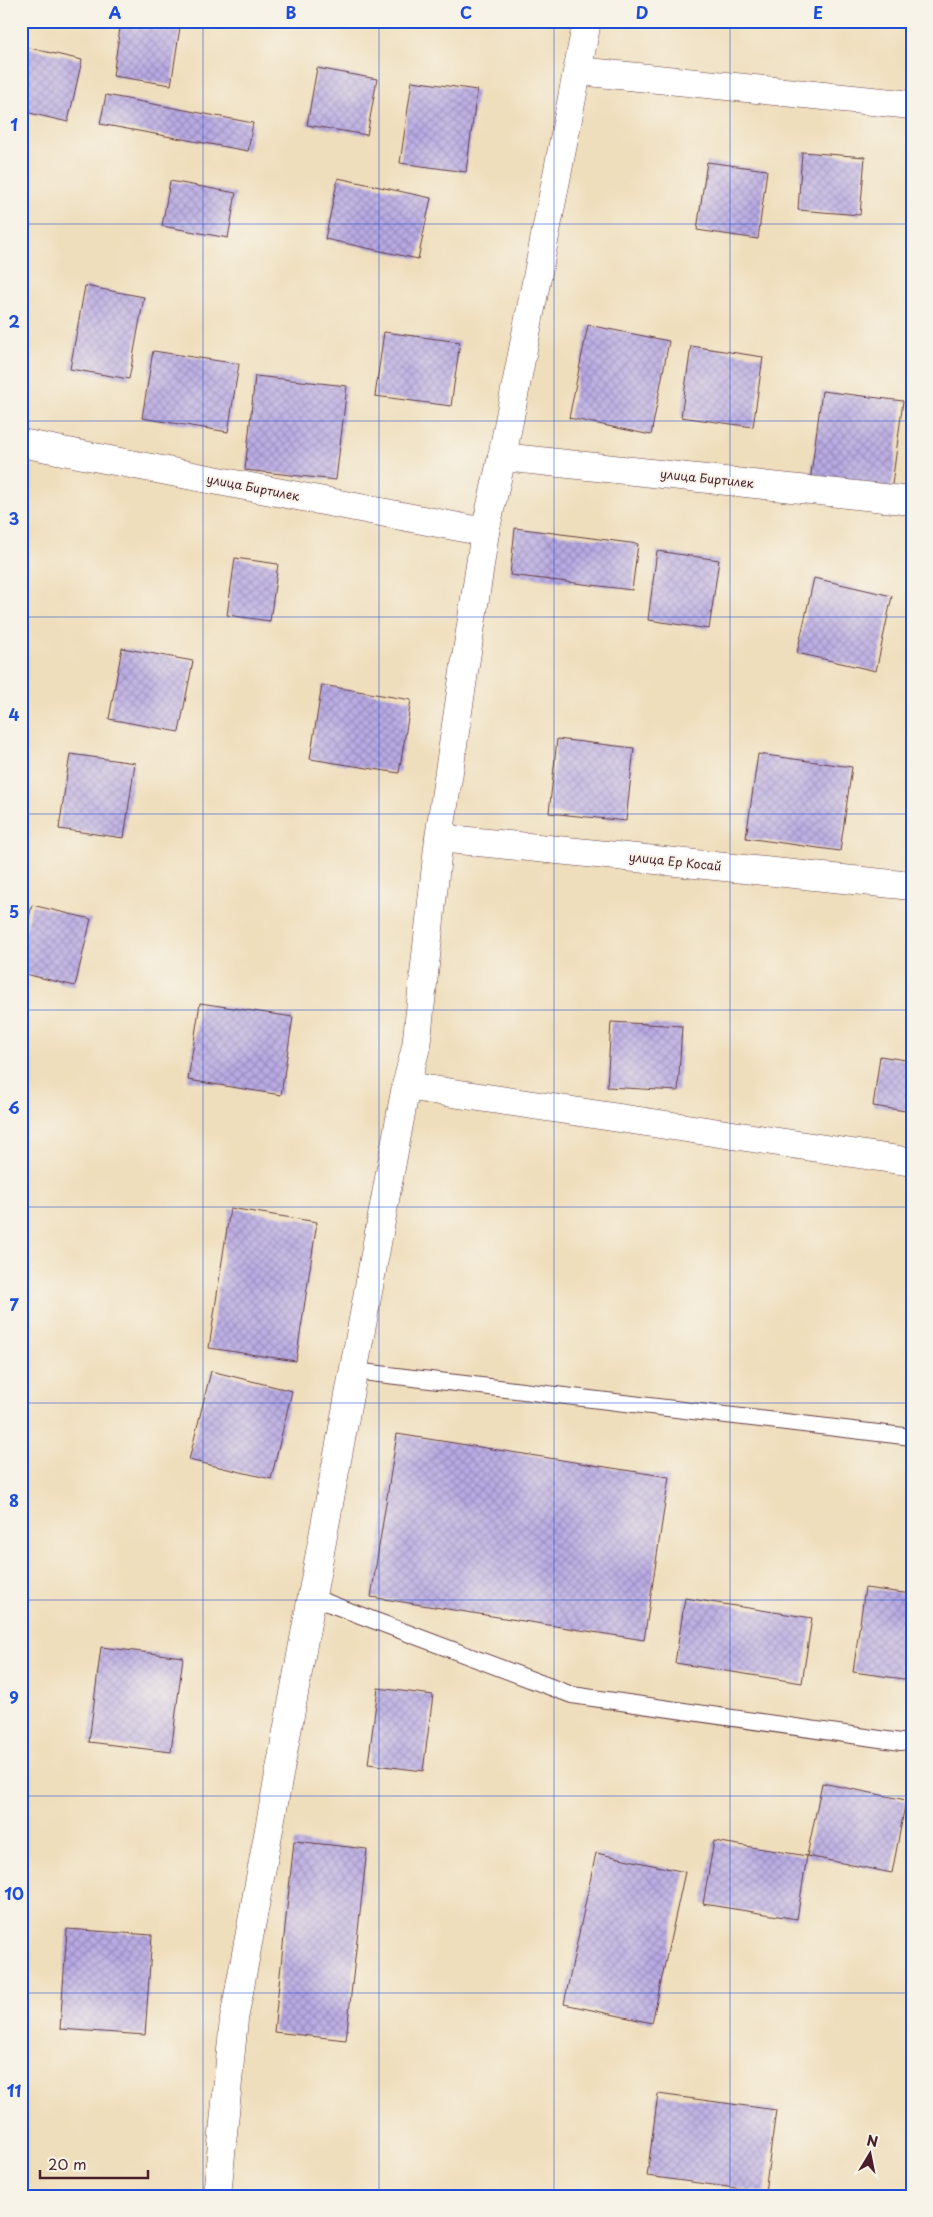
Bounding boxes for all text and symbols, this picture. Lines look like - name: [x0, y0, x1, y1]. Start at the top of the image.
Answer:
- text: A: [109, 0, 122, 24]
- text: B: [286, 0, 297, 24]
- text: C: [460, 0, 472, 24]
- text: D: [636, 0, 648, 24]
- text: E: [813, 0, 823, 24]
- text: 1: [10, 112, 18, 136]
- text: 2: [8, 309, 20, 333]
- street label: улица Биртилек: [659, 464, 756, 492]
- street label: улица Биртилек: [205, 469, 302, 505]
- text: 3: [9, 506, 19, 530]
- text: 4: [9, 702, 20, 726]
- street label: улица Ер Косай: [628, 847, 722, 875]
- text: 5: [9, 899, 19, 923]
- text: 6: [8, 1095, 20, 1119]
- text: 7: [9, 1292, 19, 1316]
- text: 8: [9, 1488, 19, 1512]
- text: 9: [9, 1685, 19, 1709]
- text: 10: [4, 1881, 24, 1905]
- text: 11: [7, 2078, 21, 2102]
- text: N: [865, 2129, 880, 2152]
- north arrow: [846, 2130, 896, 2180]
- scale bar: [40, 2147, 148, 2179]
- text: 20 m: [48, 2152, 87, 2175]

